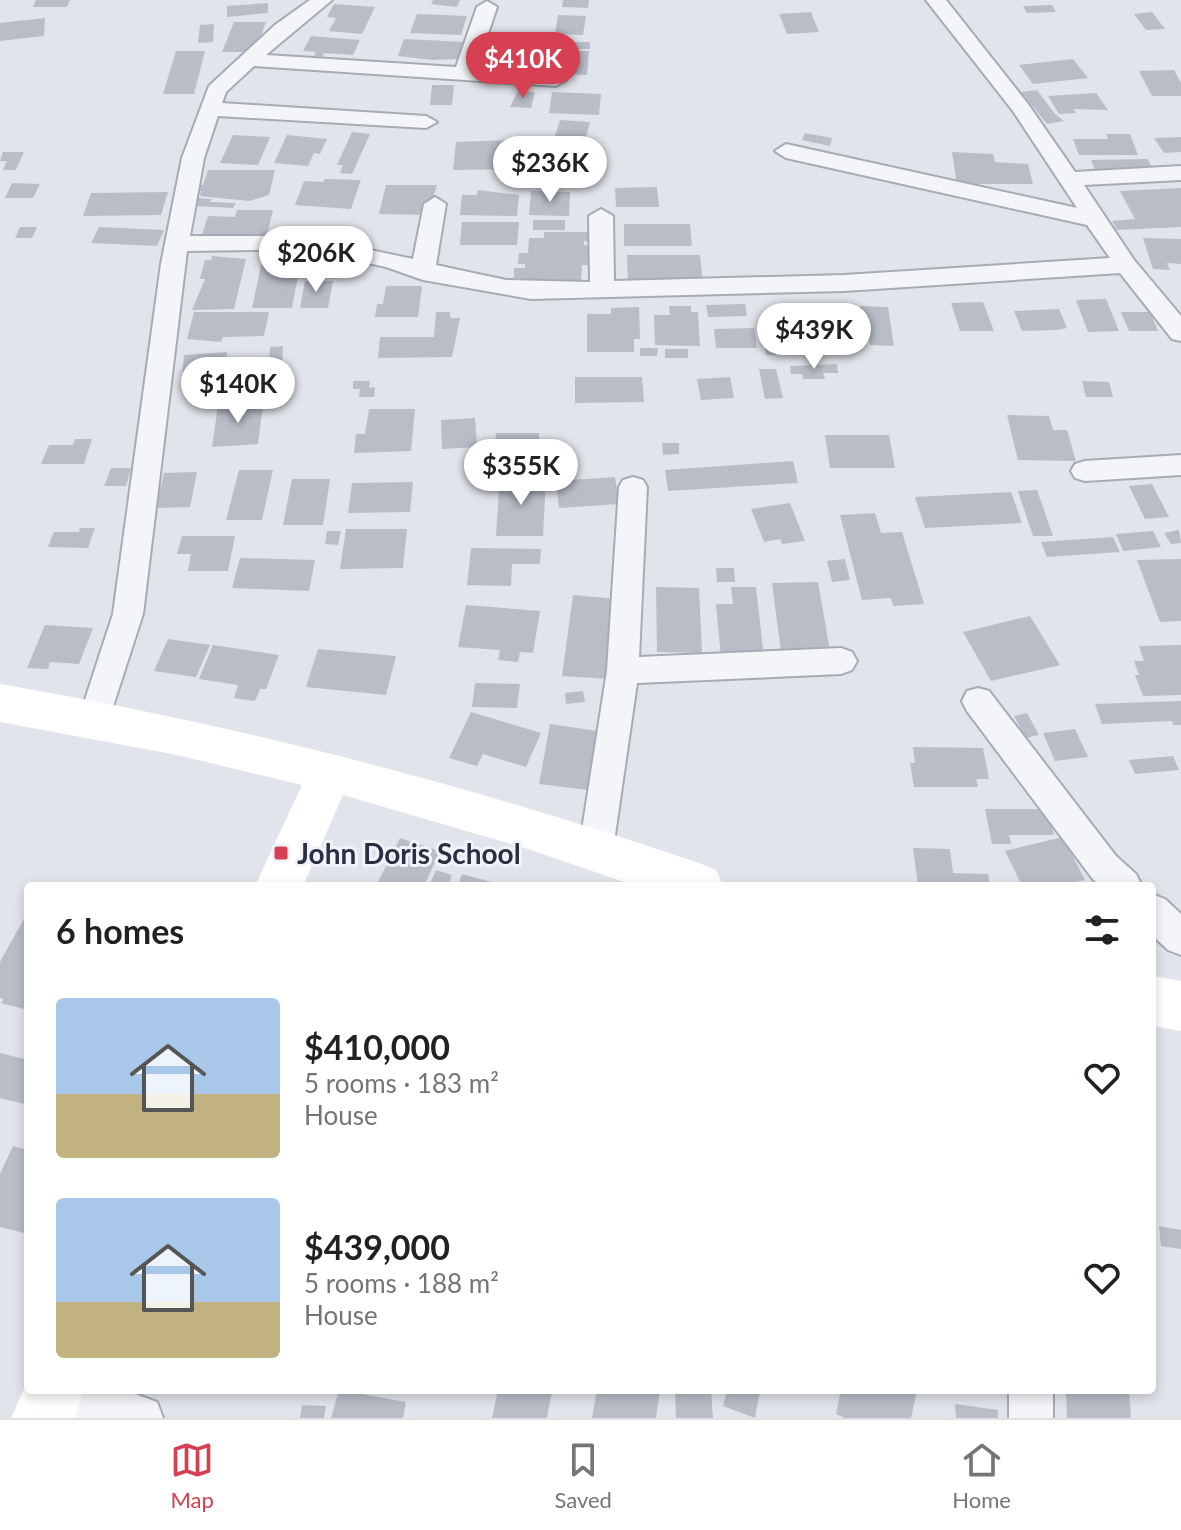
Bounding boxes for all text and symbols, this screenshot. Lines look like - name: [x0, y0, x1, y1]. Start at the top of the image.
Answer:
- pin: $410K: [467, 32, 579, 100]
- text: $410K: [484, 42, 562, 74]
- pin: $236K: [494, 136, 606, 204]
- text: $236K: [511, 146, 589, 178]
- pin: $206K: [260, 226, 372, 294]
- text: $206K: [277, 236, 355, 268]
- pin: $439K: [758, 303, 870, 371]
- text: $439K: [775, 313, 853, 345]
- pin: $140K: [182, 357, 294, 425]
- text: $140K: [199, 367, 277, 399]
- pin: $355K: [465, 439, 577, 507]
- text: $355K: [482, 449, 560, 481]
- place label: John Doris School: [297, 836, 521, 870]
- marker: John Doris School: [272, 844, 290, 862]
- icon: filters: [1080, 908, 1124, 952]
- text: 6 homes: [56, 910, 184, 951]
- text: $410,000: [304, 1026, 450, 1067]
- icon: home: [120, 1030, 216, 1126]
- icon: heart: [1080, 1056, 1124, 1100]
- text: 5 rooms · 183 m²: [304, 1067, 499, 1099]
- text: House: [304, 1099, 378, 1131]
- text: $439,000: [304, 1226, 450, 1267]
- icon: home: [120, 1230, 216, 1326]
- icon: heart: [1080, 1256, 1124, 1300]
- text: 5 rooms · 188 m²: [304, 1267, 499, 1299]
- text: House: [304, 1299, 378, 1331]
- tab: Map: [170, 1438, 214, 1513]
- tab: Saved: [554, 1438, 612, 1513]
- tab: Home: [952, 1438, 1011, 1513]

